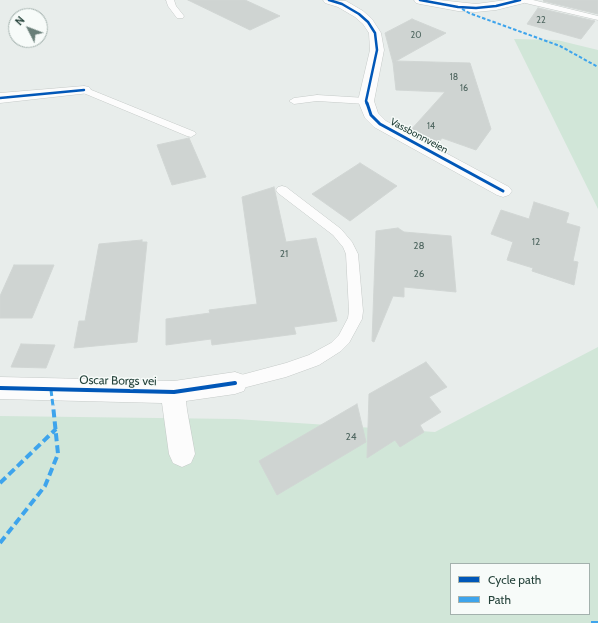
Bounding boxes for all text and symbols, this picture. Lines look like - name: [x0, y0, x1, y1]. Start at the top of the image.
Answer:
- north arrow: [8, 8, 48, 48]
- text: N: [12, 13, 28, 28]
- house number: 22: [536, 15, 546, 25]
- house number: 20: [411, 30, 421, 40]
- house number: 18: [450, 72, 458, 82]
- house number: 16: [460, 83, 468, 93]
- street label: Vassbonnveien: [388, 116, 450, 156]
- house number: 14: [427, 121, 435, 131]
- house number: 12: [532, 236, 540, 248]
- house number: 28: [413, 240, 425, 252]
- house number: 21: [280, 248, 288, 260]
- house number: 26: [414, 268, 424, 280]
- street label: Oscar Borgs vei: [79, 373, 157, 389]
- house number: 24: [345, 431, 357, 443]
- legend: [450, 563, 590, 615]
- text: Cycle path: [488, 572, 541, 587]
- text: Path: [488, 592, 511, 607]

